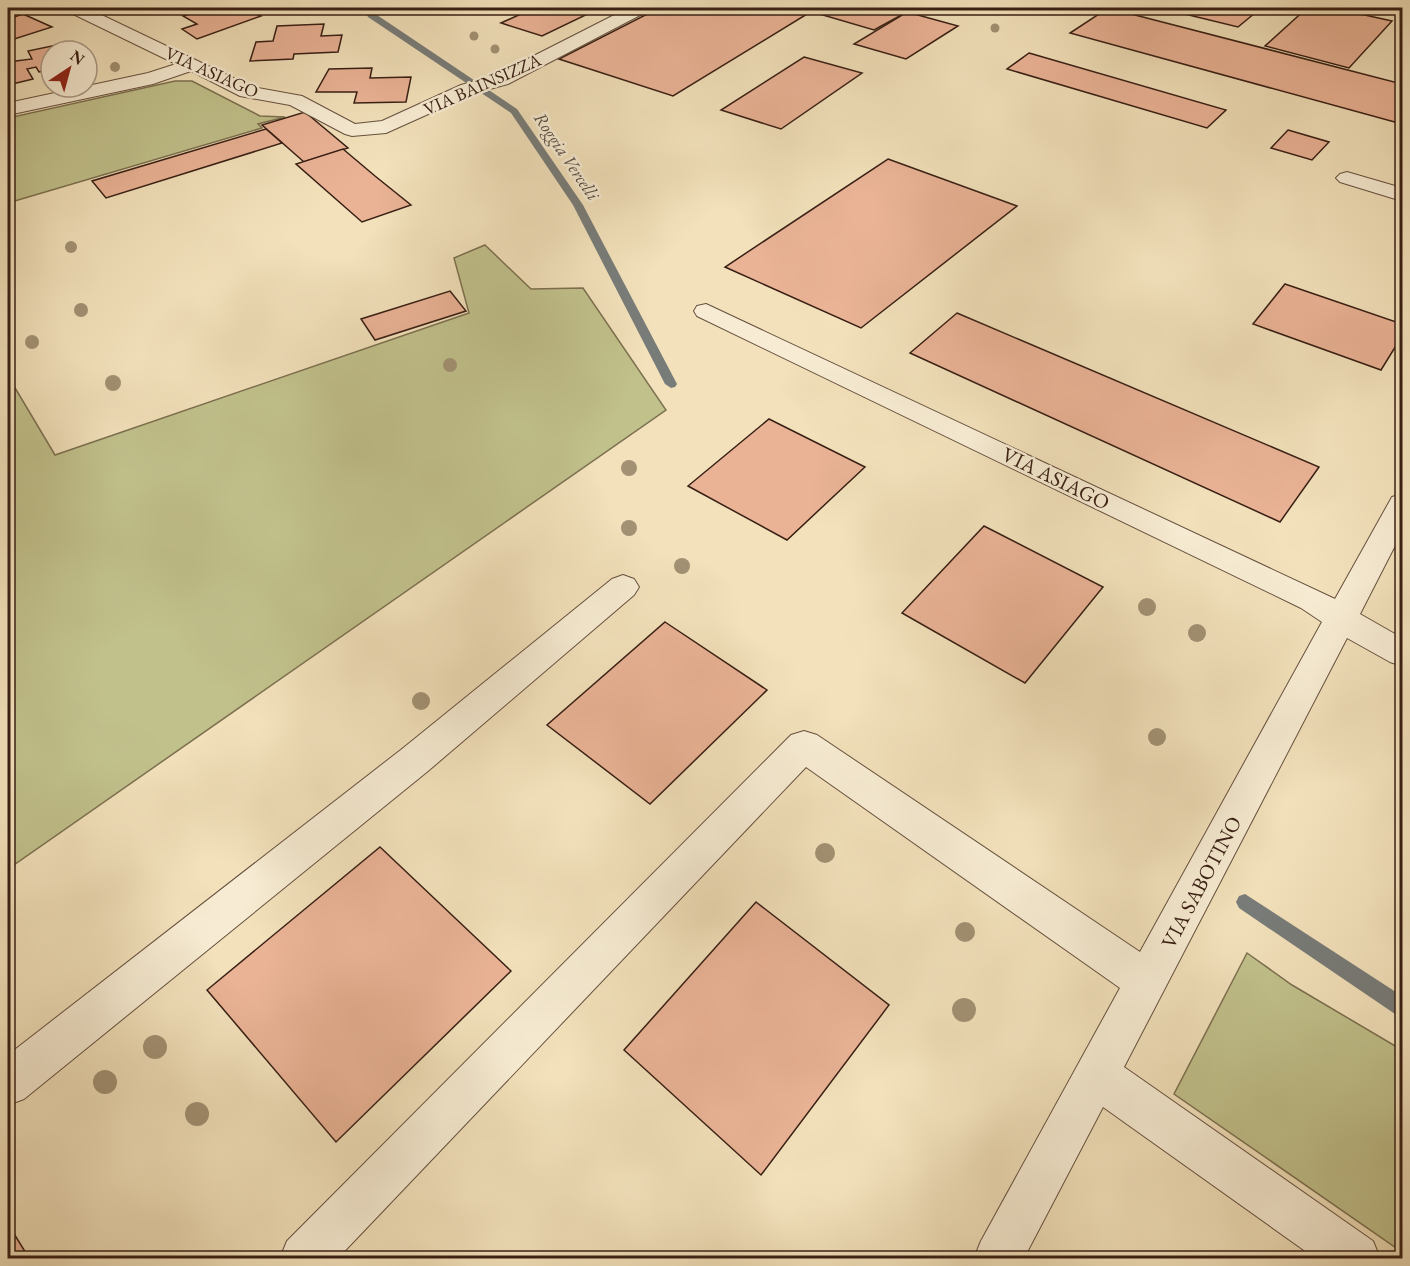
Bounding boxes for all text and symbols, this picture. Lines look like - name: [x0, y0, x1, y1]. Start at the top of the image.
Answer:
- north arrow: [39, 39, 99, 99]
- street label: VIA ASIAGO: [162, 41, 262, 103]
- text: N: [66, 45, 89, 70]
- street label: VIA BAINSIZZA: [420, 48, 545, 120]
- water label: Roggia Vercelli: [528, 107, 605, 206]
- street label: VIA ASIAGO: [998, 440, 1114, 516]
- street label: VIA SABOTINO: [1155, 811, 1247, 953]

